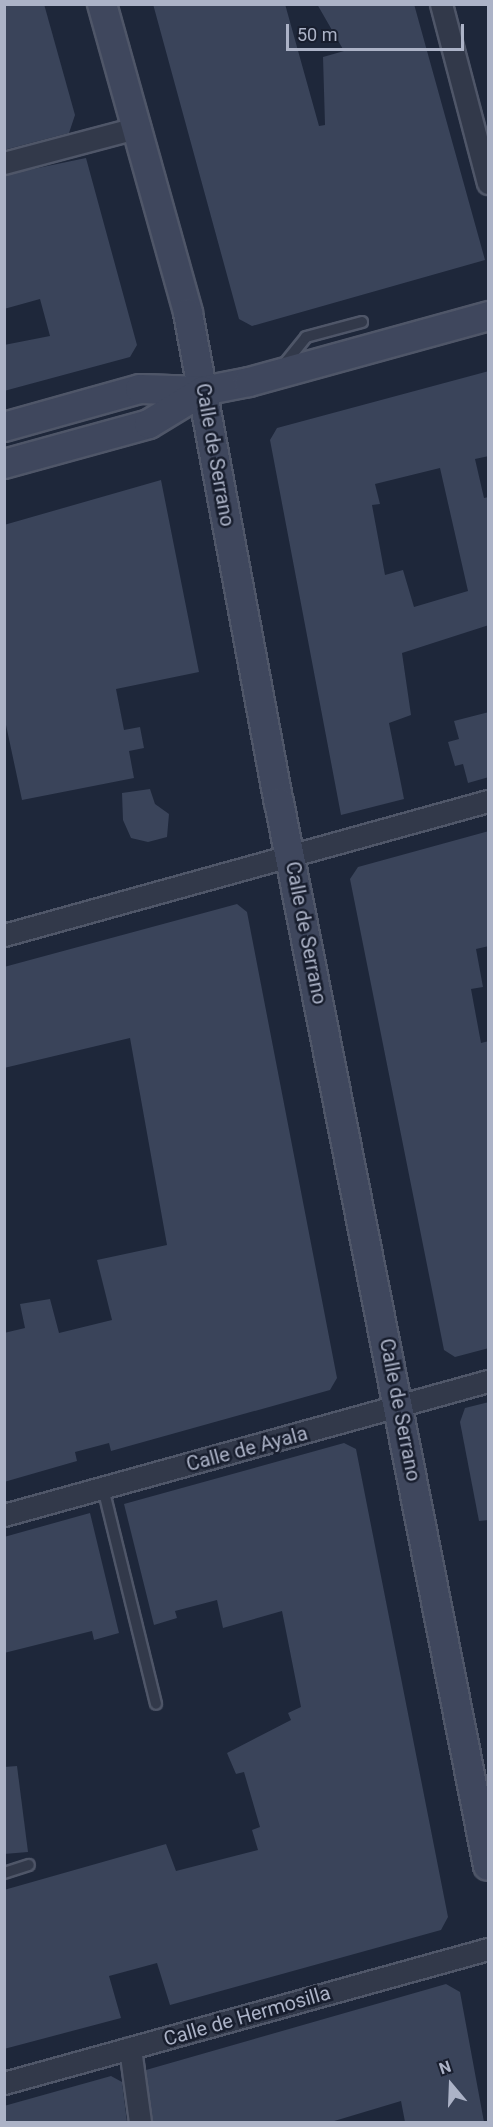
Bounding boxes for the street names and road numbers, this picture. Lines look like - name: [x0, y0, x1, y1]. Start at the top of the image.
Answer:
- street label: Calle de Serrano: [191, 382, 239, 528]
- street label: Calle de Serrano: [280, 860, 332, 1006]
- street label: Calle de Serrano: [374, 1337, 426, 1483]
- street label: Calle de Ayala: [184, 1421, 310, 1477]
- street label: Calle de Hermosilla: [161, 1981, 333, 2051]

